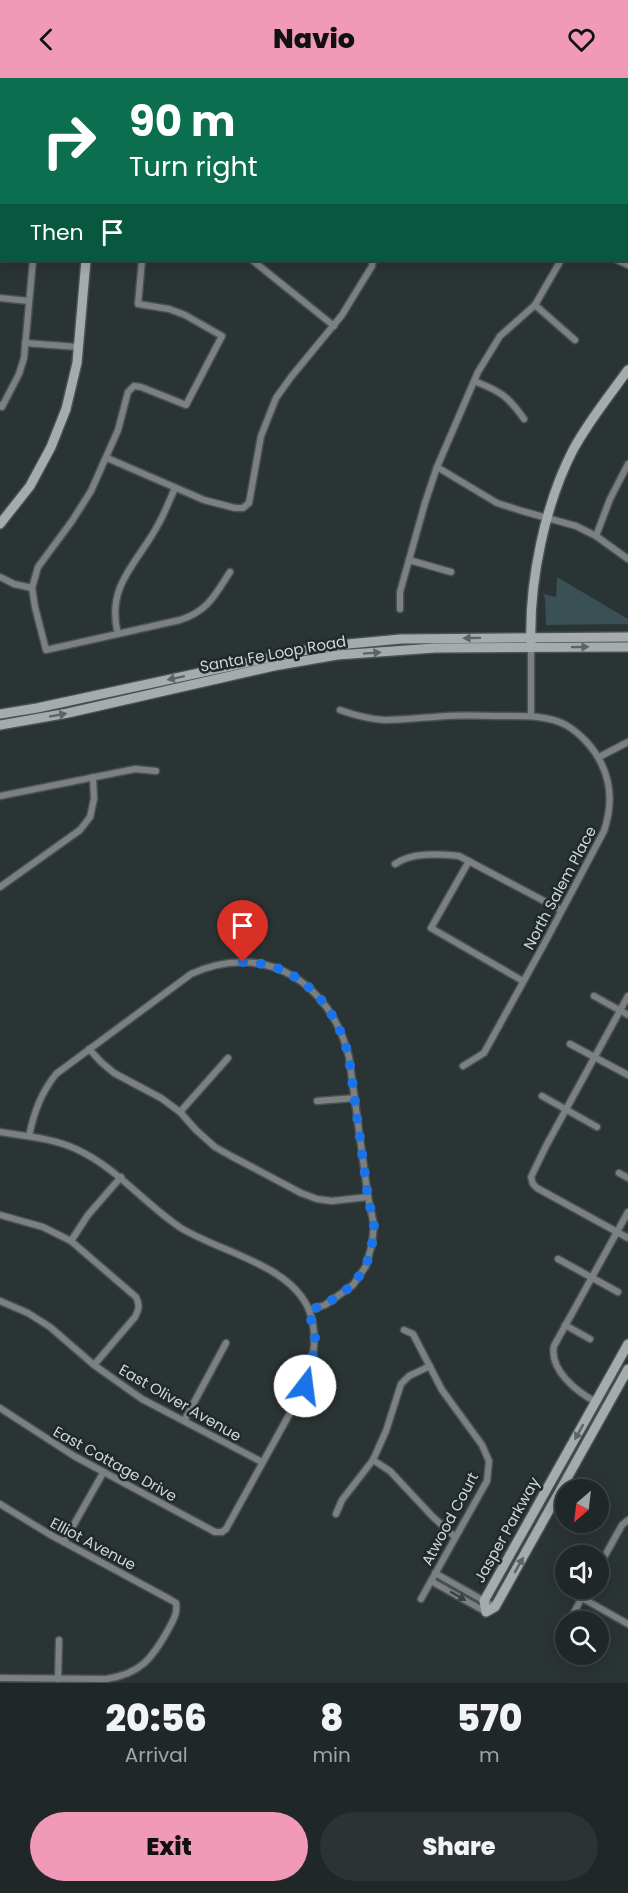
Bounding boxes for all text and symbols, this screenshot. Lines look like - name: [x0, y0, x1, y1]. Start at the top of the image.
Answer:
- text: Navio: [273, 20, 355, 57]
- icon: back: [30, 23, 63, 56]
- icon: heart: [565, 23, 598, 56]
- text: 90 m: [129, 92, 236, 151]
- icon: right: [30, 102, 108, 180]
- text: Turn right: [129, 148, 258, 185]
- icon: arrive: [96, 216, 129, 249]
- text: Then: [30, 217, 84, 248]
- street label: Santa Fe Loop Road: [198, 630, 348, 677]
- one-way arrow: [463, 633, 482, 643]
- one-way arrow: [570, 643, 589, 652]
- one-way arrow: [363, 648, 382, 657]
- one-way arrow: [166, 674, 185, 683]
- one-way arrow: [48, 710, 67, 719]
- street label: North Salem Place: [518, 822, 601, 953]
- pin: [217, 900, 268, 962]
- icon: arrive: [226, 909, 259, 942]
- position arrow: [273, 1354, 337, 1418]
- street label: East Oliver Avenue: [115, 1359, 245, 1446]
- street label: East Cottage Drive: [50, 1421, 181, 1506]
- one-way arrow: [574, 1423, 584, 1440]
- street label: Atwood Court: [416, 1468, 483, 1569]
- street label: Jasper Parkway: [469, 1473, 545, 1586]
- north arrow: [555, 1479, 609, 1533]
- map controls: [555, 1479, 609, 1665]
- street label: Elliot Avenue: [47, 1512, 140, 1575]
- button: sound: [555, 1545, 609, 1599]
- one-way arrow: [513, 1557, 524, 1573]
- one-way arrow: [450, 1591, 467, 1601]
- button: search: [555, 1611, 609, 1665]
- text: 20:56: [106, 1693, 207, 1744]
- text: 8: [320, 1693, 343, 1744]
- text: 570: [456, 1693, 522, 1744]
- text: Arrival: [125, 1741, 188, 1769]
- text: min: [313, 1741, 351, 1769]
- text: m: [479, 1741, 500, 1769]
- button: Exit: [30, 1812, 308, 1881]
- button: Share: [320, 1812, 598, 1881]

